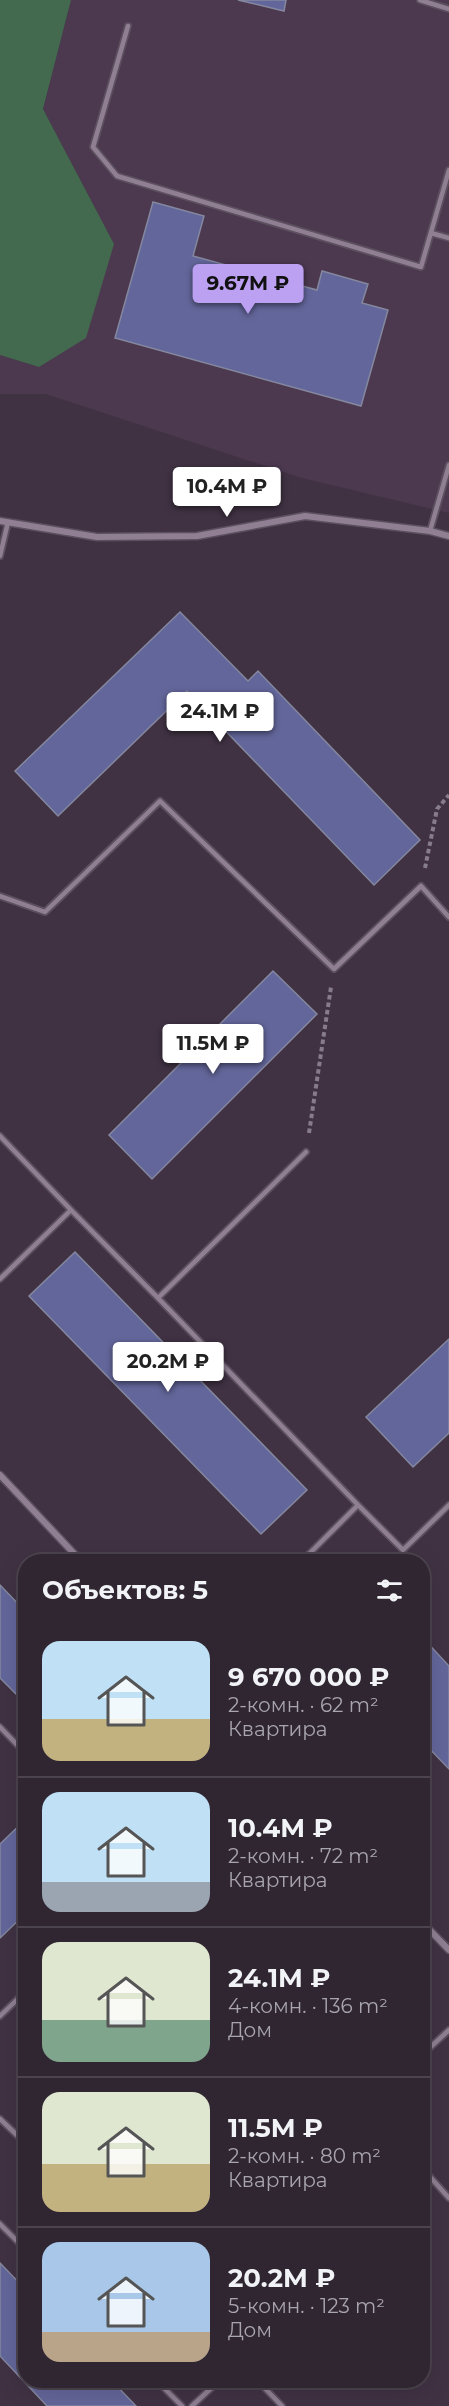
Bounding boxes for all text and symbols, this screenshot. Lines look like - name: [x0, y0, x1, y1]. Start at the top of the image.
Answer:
- pin: 9.67M ₽: [193, 264, 303, 315]
- text: 9.67M ₽: [207, 271, 289, 295]
- pin: 10.4M ₽: [172, 467, 282, 518]
- text: 10.4M ₽: [187, 474, 267, 498]
- pin: 24.1M ₽: [165, 692, 275, 743]
- text: 24.1M ₽: [181, 699, 259, 723]
- pin: 11.5M ₽: [158, 1024, 268, 1075]
- text: 11.5M ₽: [176, 1031, 250, 1055]
- pin: 20.2M ₽: [113, 1342, 223, 1393]
- text: 20.2M ₽: [127, 1349, 209, 1373]
- text: Объектов: 5: [42, 1574, 208, 1606]
- icon: filters: [373, 1574, 406, 1607]
- text: 9 670 000 ₽: [228, 1661, 390, 1693]
- icon: home: [90, 1665, 162, 1737]
- text: 2-комн. · 62 m²: [228, 1693, 379, 1717]
- text: Квартира: [228, 1717, 328, 1741]
- text: 10.4M ₽: [228, 1812, 333, 1844]
- icon: home: [90, 1816, 162, 1888]
- text: 2-комн. · 72 m²: [228, 1844, 378, 1868]
- text: Квартира: [228, 1868, 328, 1892]
- text: 24.1M ₽: [228, 1962, 330, 1994]
- icon: home: [90, 1966, 162, 2038]
- text: 4-комн. · 136 m²: [228, 1994, 388, 2018]
- text: Дом: [228, 2018, 272, 2042]
- text: 11.5M ₽: [228, 2112, 323, 2144]
- icon: home: [90, 2116, 162, 2188]
- text: 2-комн. · 80 m²: [228, 2144, 381, 2168]
- text: Квартира: [228, 2168, 328, 2192]
- text: 20.2M ₽: [228, 2262, 335, 2294]
- icon: home: [90, 2266, 162, 2338]
- text: 5-комн. · 123 m²: [228, 2294, 385, 2318]
- text: Дом: [228, 2318, 272, 2342]

